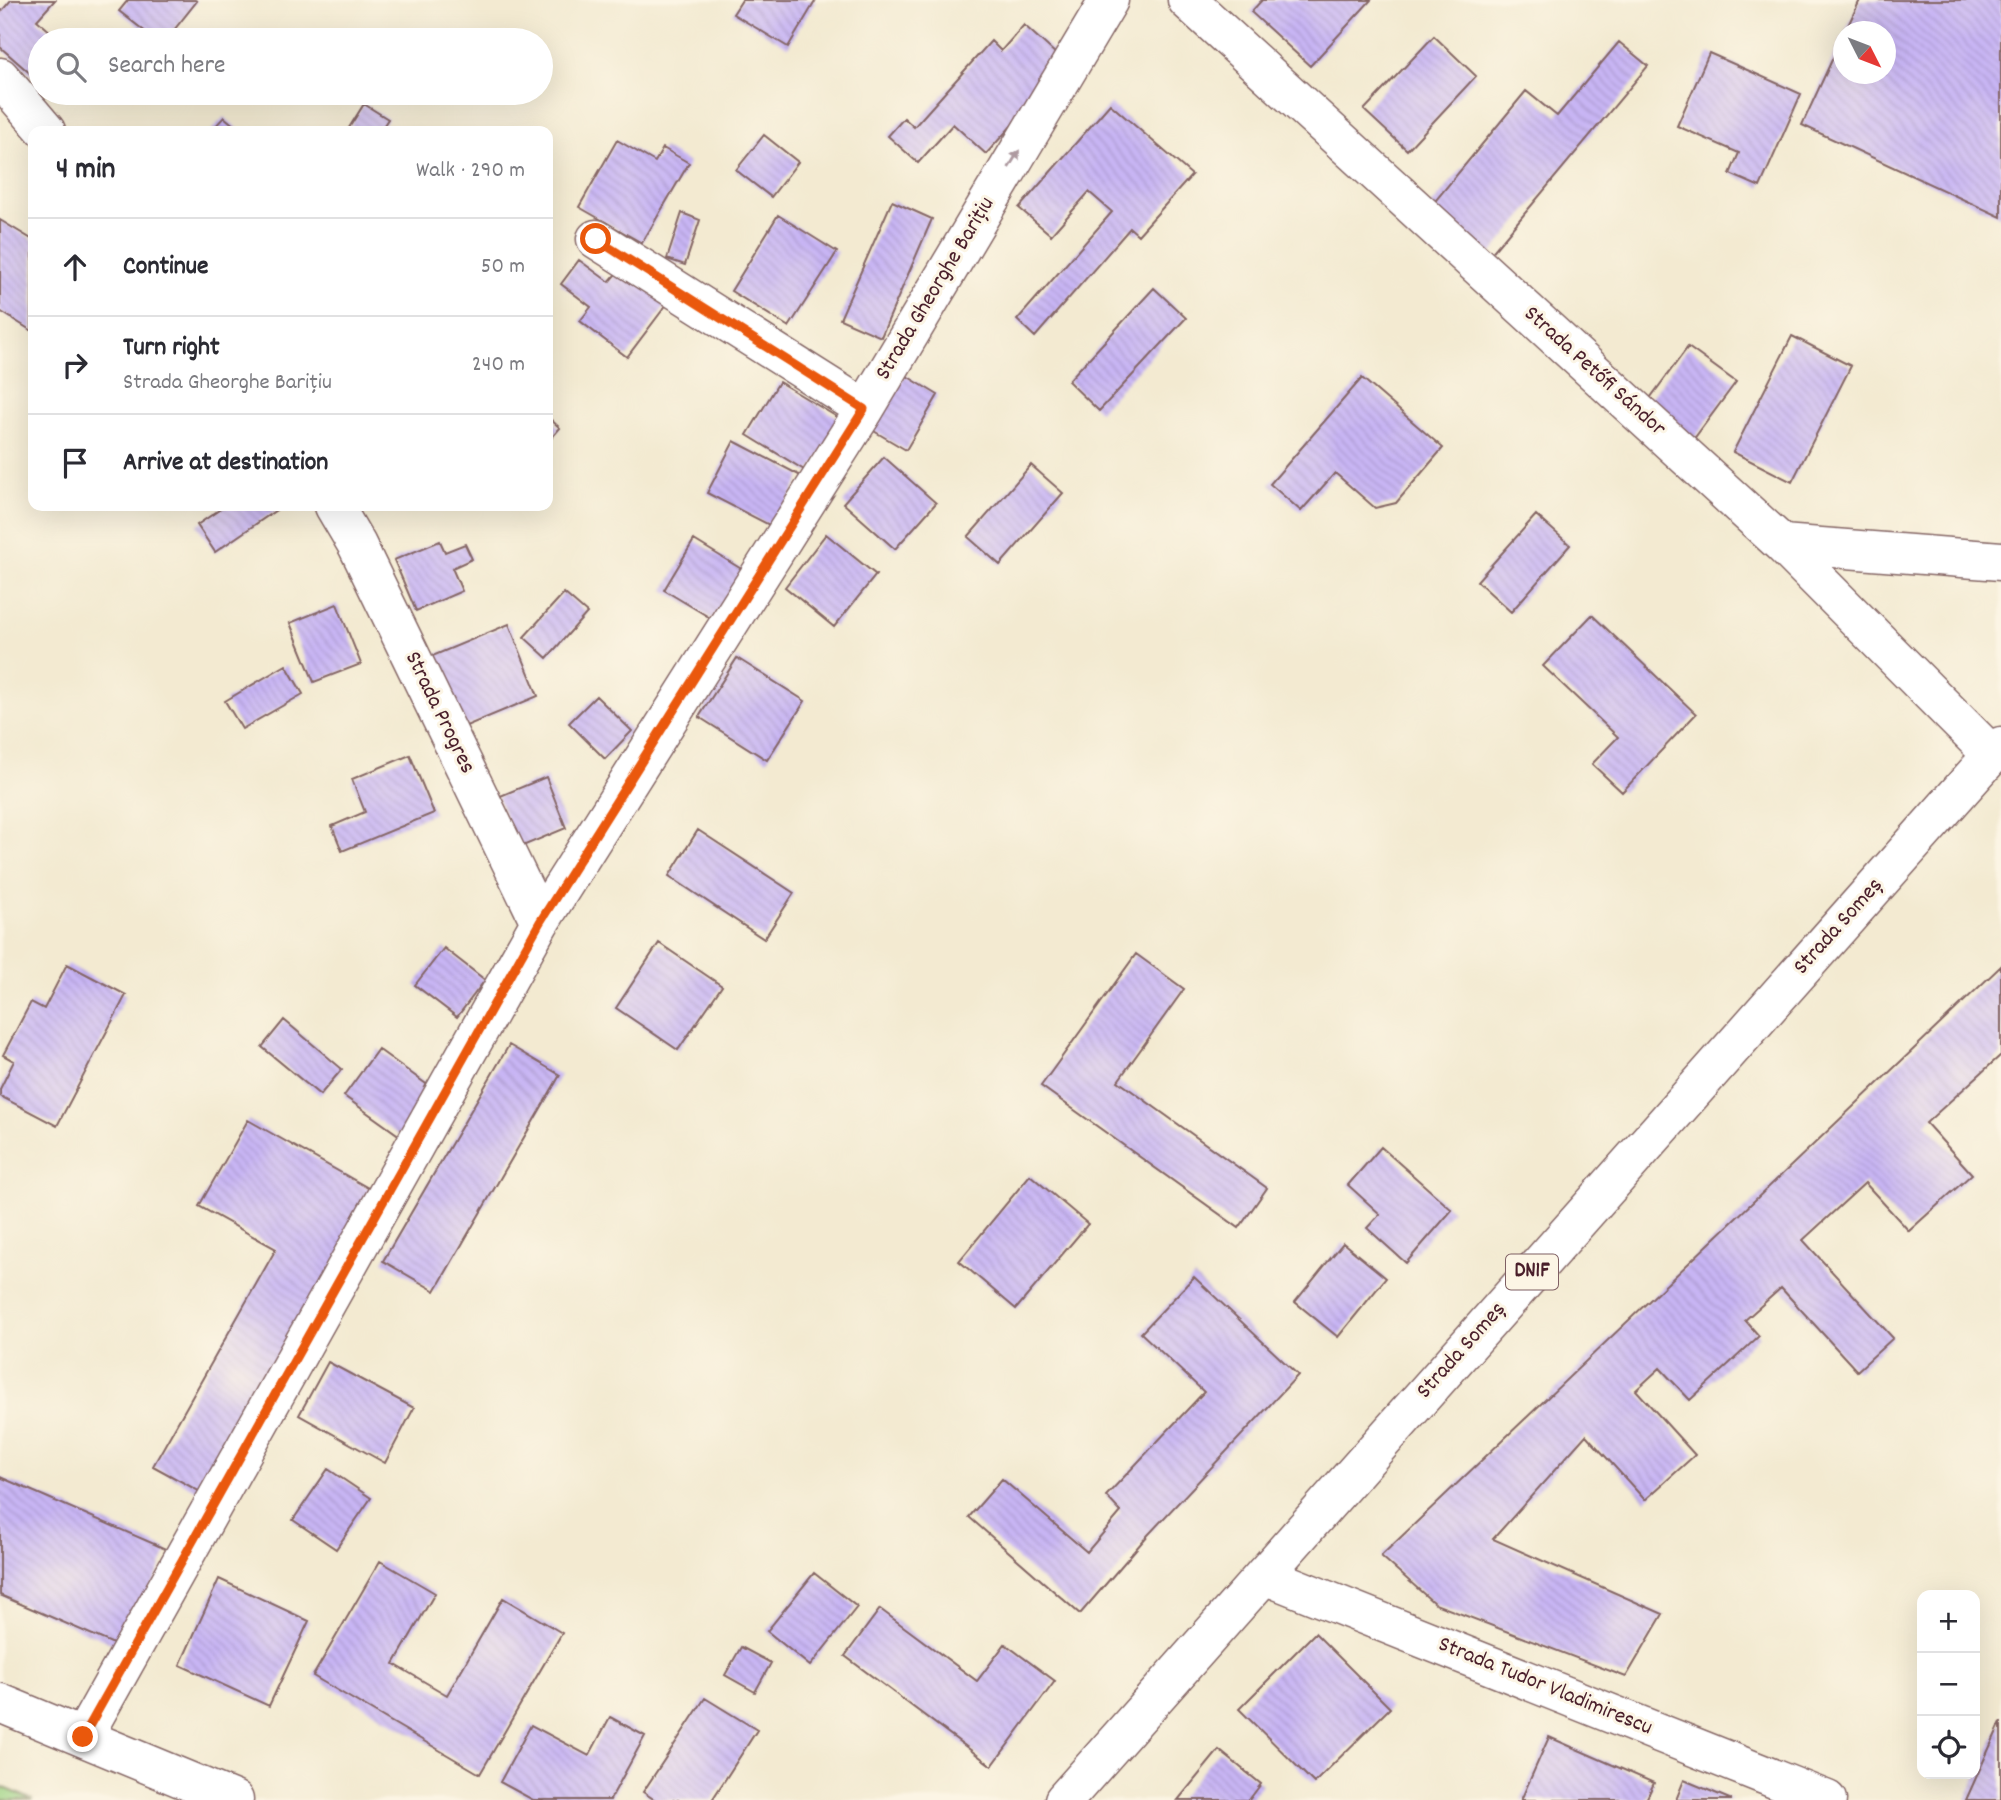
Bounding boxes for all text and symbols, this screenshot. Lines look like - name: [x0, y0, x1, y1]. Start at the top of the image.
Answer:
- north arrow: [1833, 21, 1896, 84]
- search box: [28, 28, 553, 105]
- icon: search: [52, 48, 90, 86]
- text: Search here: [108, 48, 226, 85]
- text: 4 min: [56, 150, 115, 193]
- one-way arrow: [1008, 150, 1020, 169]
- text: Walk · 290 m: [416, 155, 525, 188]
- street label: Strada Gheorghe Barițiu: [868, 191, 1004, 387]
- route start: [580, 223, 611, 254]
- icon: ahead: [56, 248, 94, 286]
- text: Continue: [123, 249, 208, 286]
- text: 50 m: [481, 251, 525, 284]
- street label: Strada Petőfi Sándor: [1515, 299, 1673, 445]
- text: Turn right: [123, 330, 220, 367]
- icon: right: [56, 346, 94, 384]
- text: 240 m: [472, 349, 525, 382]
- text: Strada Gheorghe Barițiu: [123, 367, 332, 400]
- icon: arrive: [56, 444, 94, 482]
- text: Arrive at destination: [123, 445, 328, 482]
- street label: Strada Progres: [395, 646, 483, 780]
- street label: Strada Someș: [1786, 871, 1892, 983]
- road number: DN1F: [1506, 1254, 1558, 1290]
- street label: Strada Someș: [1409, 1295, 1515, 1407]
- map controls: [1917, 1590, 1980, 1779]
- button: +: [1917, 1590, 1980, 1653]
- street label: Strada Tudor Vladimirescu: [1433, 1629, 1657, 1745]
- button: −: [1917, 1653, 1980, 1716]
- button: locate: [1917, 1716, 1980, 1779]
- route end: [67, 1721, 98, 1752]

